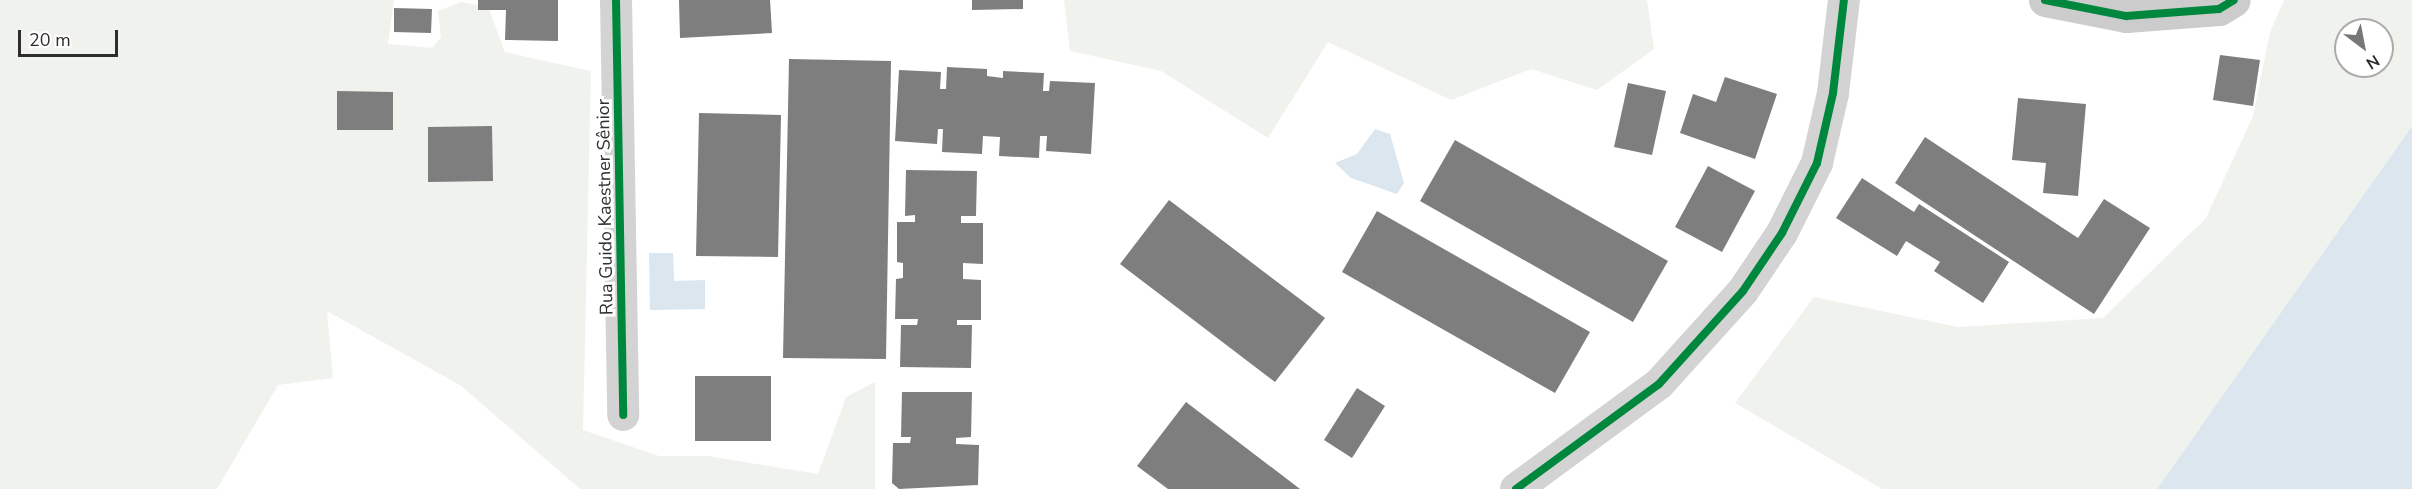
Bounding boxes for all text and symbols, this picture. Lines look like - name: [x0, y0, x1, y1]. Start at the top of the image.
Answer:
- scale bar: [21, 18, 122, 56]
- north arrow: [2334, 18, 2394, 78]
- text: 20 m: [29, 28, 71, 52]
- text: N: [2362, 49, 2383, 74]
- street label: Rua Guido Kaestner Sênior: [592, 99, 618, 315]

